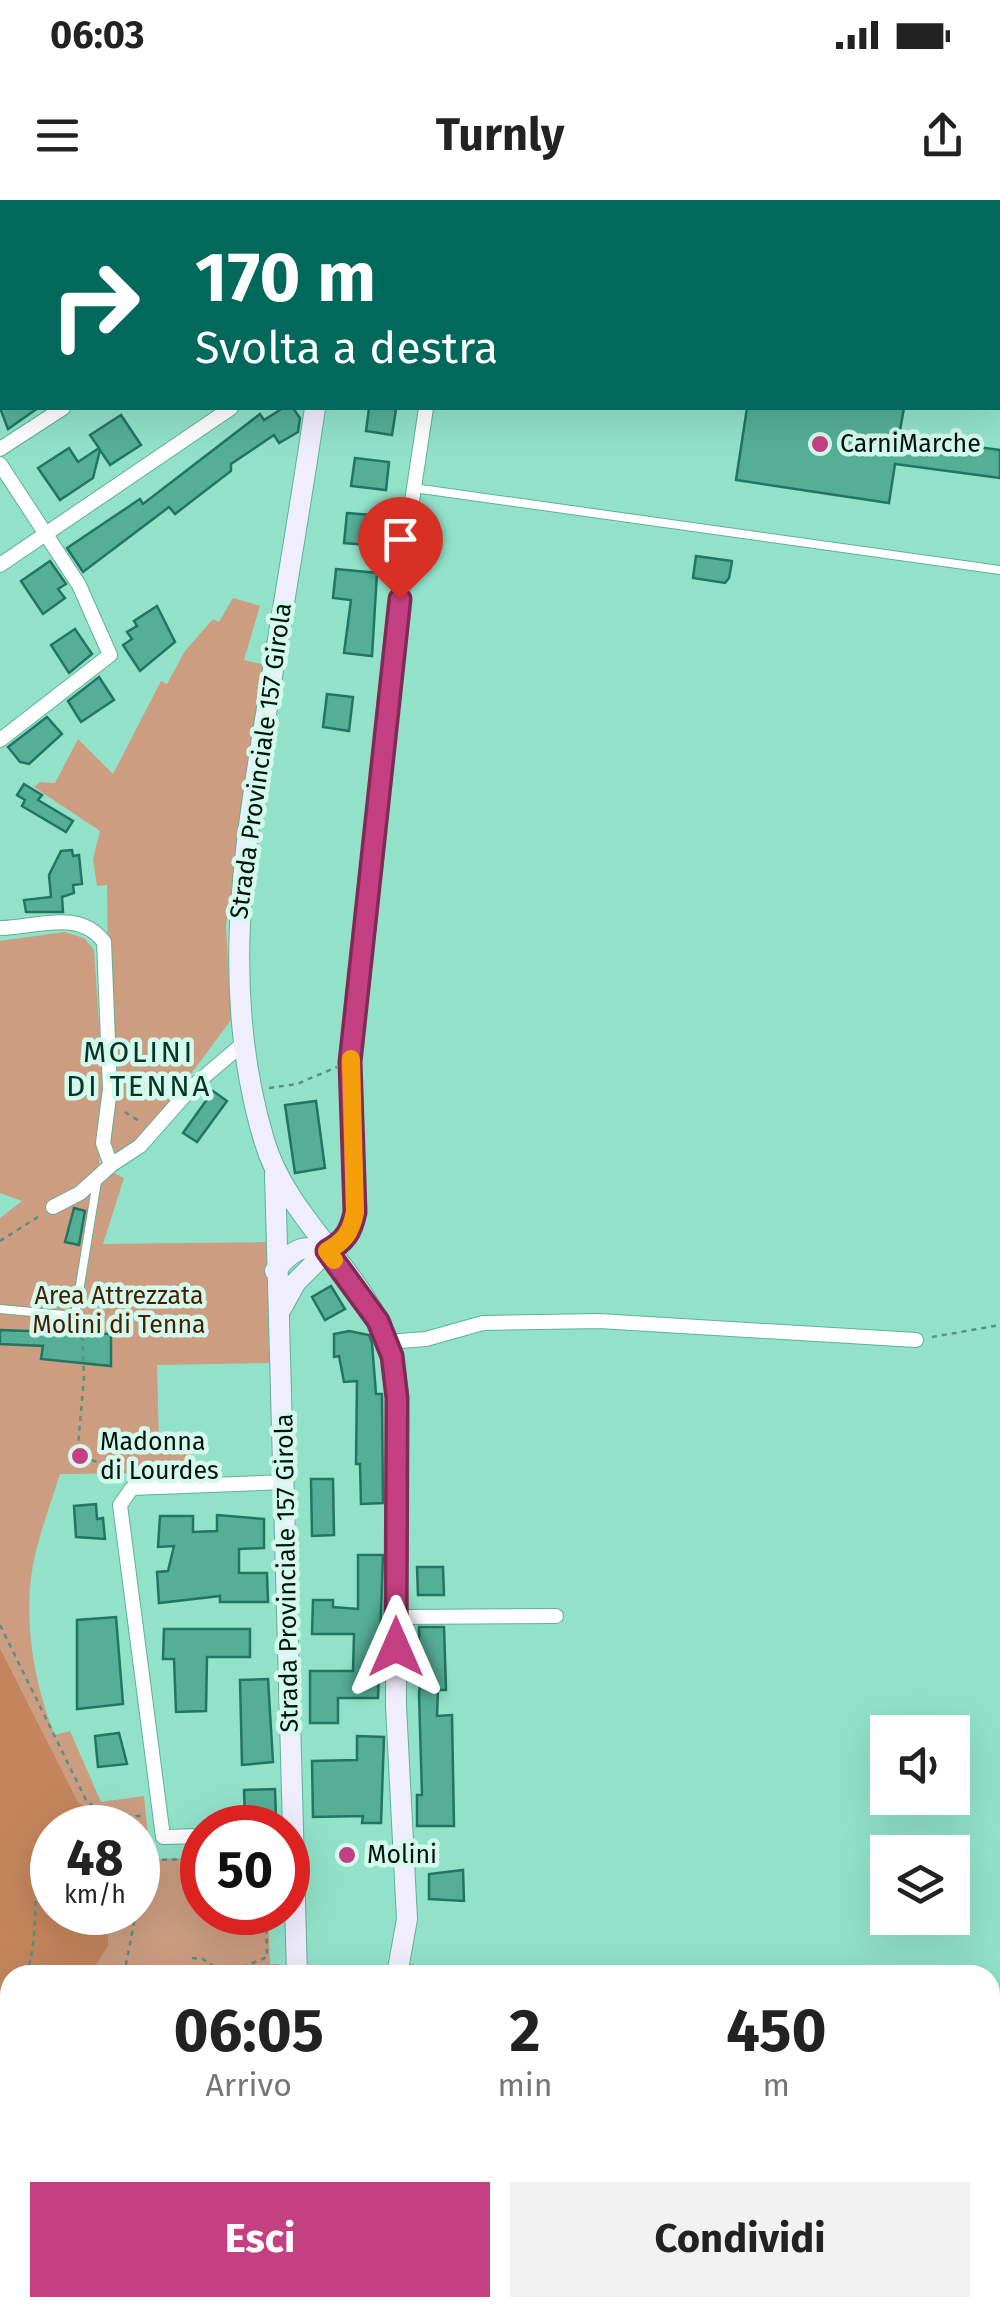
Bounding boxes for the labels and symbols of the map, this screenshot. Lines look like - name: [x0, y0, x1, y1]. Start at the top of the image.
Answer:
- place label: CarniMarche: [840, 429, 981, 459]
- marker: CarniMarche: [809, 433, 831, 455]
- pin: [358, 497, 443, 600]
- street label: Strada Provinciale 157 Girola: [224, 601, 298, 921]
- district label: MOLINI DI TENNA: [66, 1034, 212, 1104]
- park label: Area Attrezzata Molini di Tenna: [32, 1281, 206, 1340]
- street label: Strada Provinciale 157 Girola: [269, 1413, 305, 1733]
- place label: Madonna di Lourdes: [100, 1427, 219, 1486]
- marker: Madonna di Lourdes: [69, 1445, 91, 1467]
- position arrow: [344, 1595, 448, 1699]
- speed limit sign: 50: [180, 1805, 310, 1935]
- place label: Molini: [367, 1840, 437, 1870]
- marker: Molini: [336, 1844, 358, 1866]

